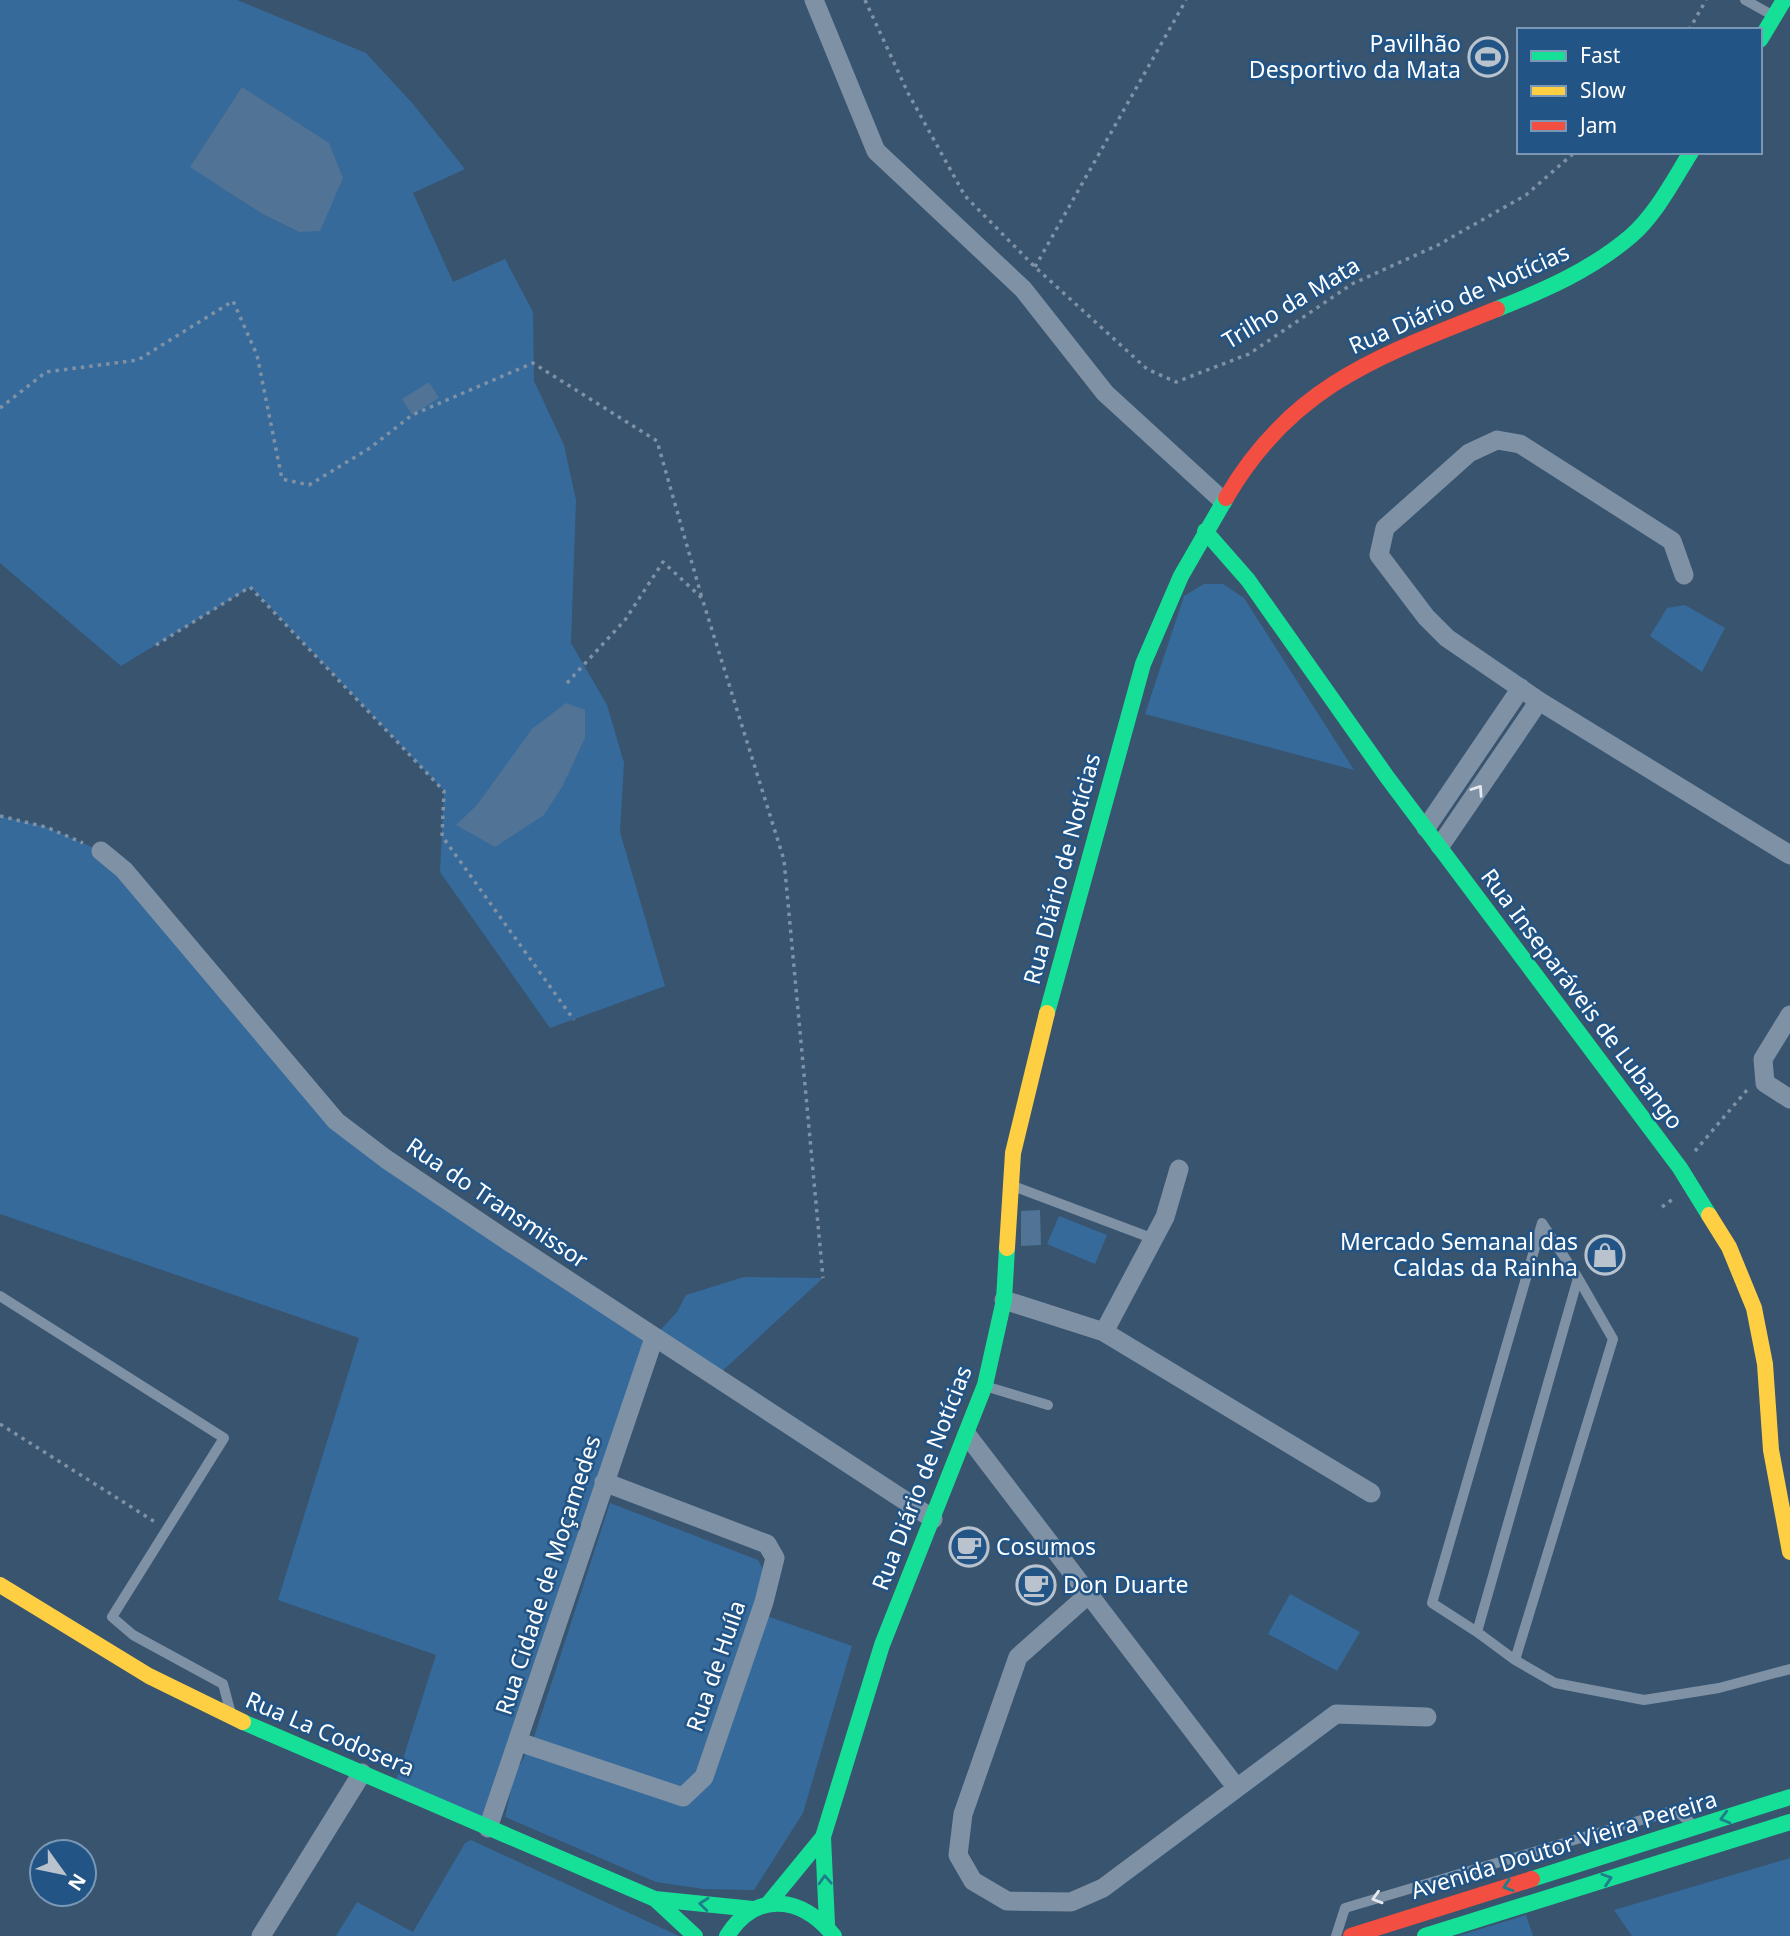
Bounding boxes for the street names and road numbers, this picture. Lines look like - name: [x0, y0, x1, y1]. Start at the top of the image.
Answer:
- street label: Rua Diário de Notícias: [1343, 235, 1574, 361]
- street label: Trilho da Mata: [1216, 248, 1365, 356]
- street label: Rua Diário de Notícias: [1015, 750, 1107, 988]
- street label: Rua Inseparáveis de Lubango: [1474, 862, 1691, 1135]
- street label: Rua do Transmissor: [400, 1129, 595, 1275]
- street label: Rua Diário de Notícias: [863, 1361, 979, 1594]
- street label: Rua Cidade de Moçamedes: [487, 1431, 607, 1719]
- street label: Rua de Huíla: [678, 1596, 752, 1735]
- street label: Rua La Codosera: [241, 1683, 420, 1783]
- street label: Avenida Doutor Vieira Pereira: [1407, 1782, 1721, 1906]

